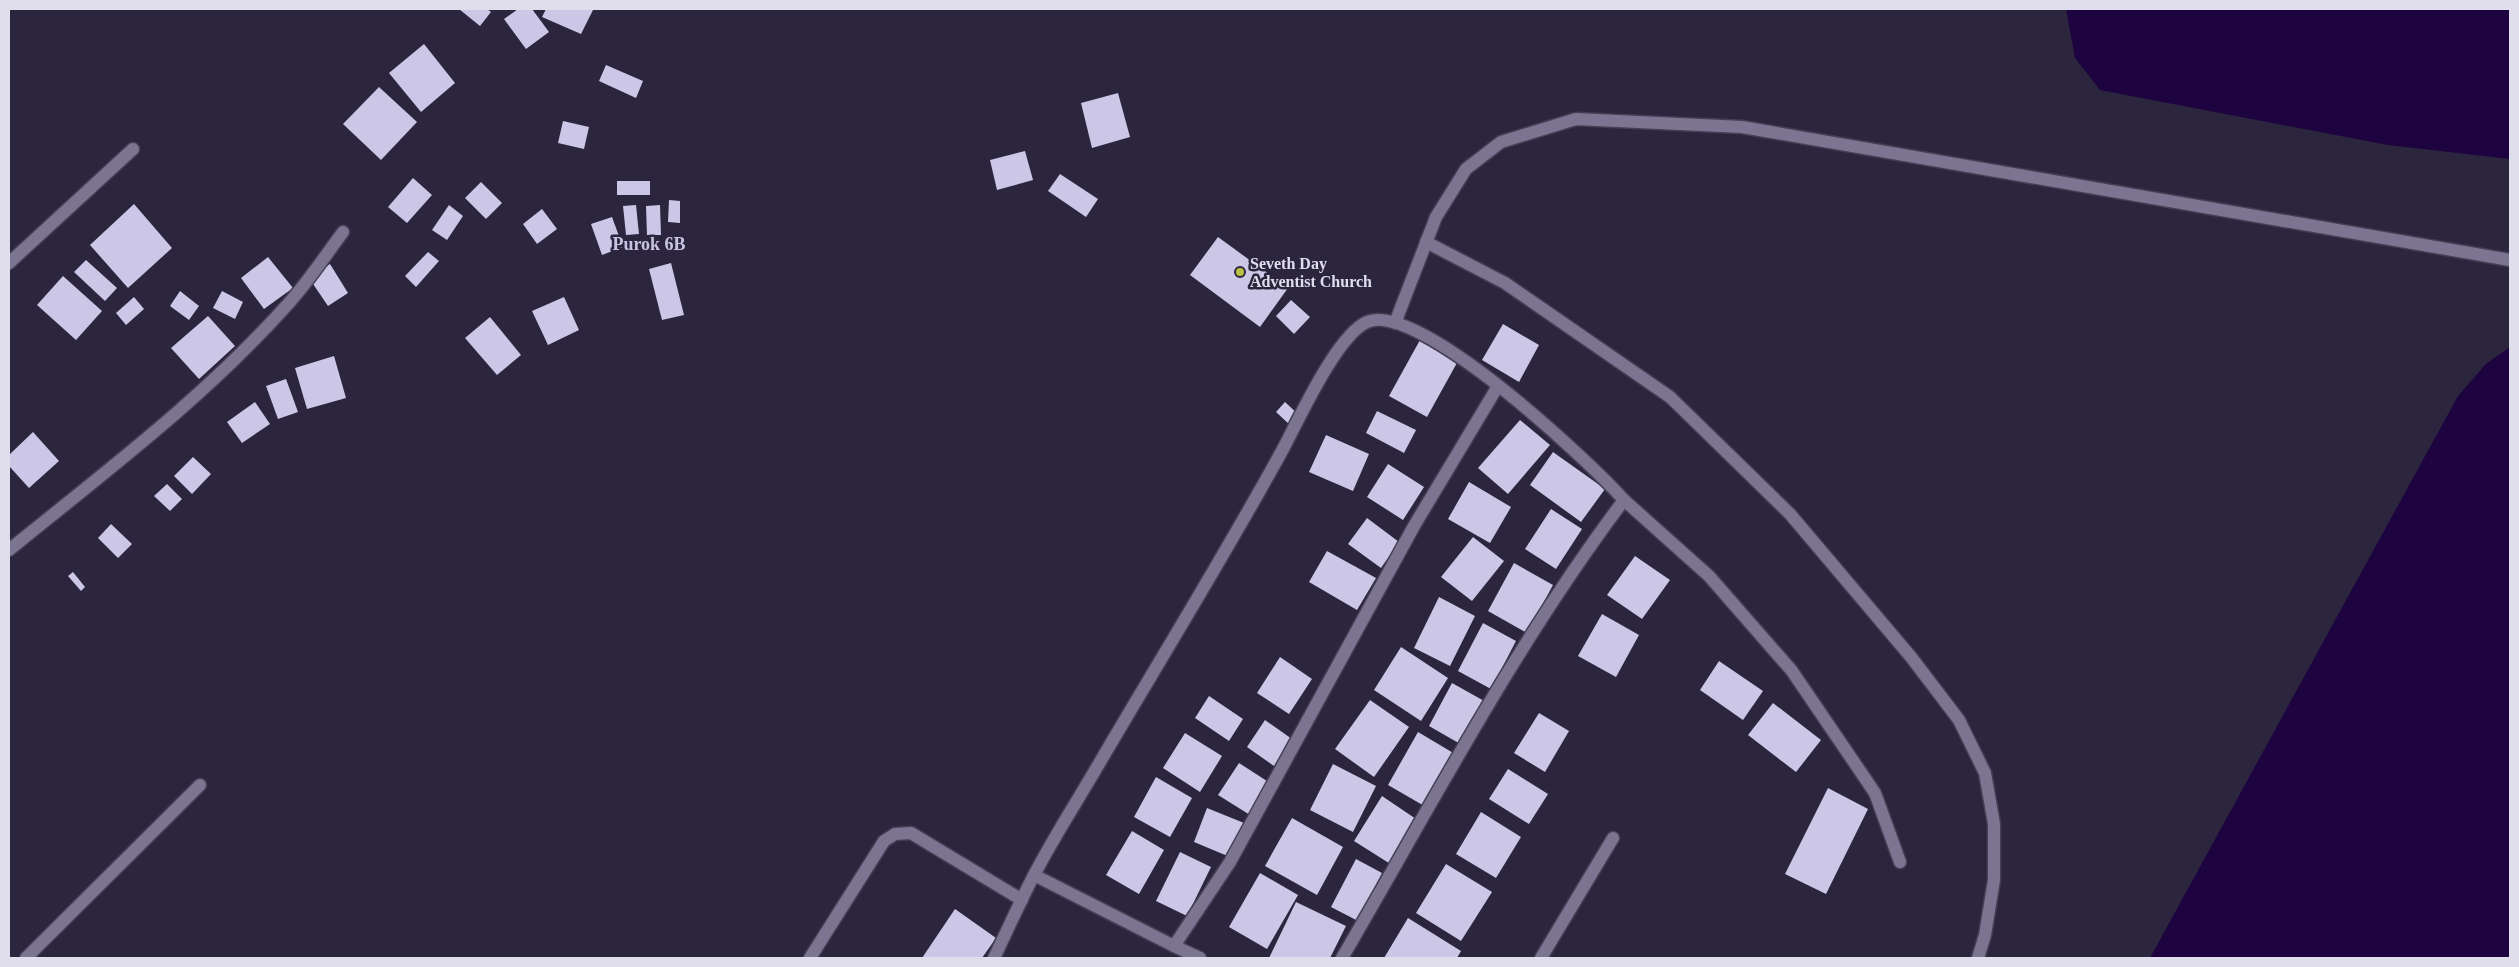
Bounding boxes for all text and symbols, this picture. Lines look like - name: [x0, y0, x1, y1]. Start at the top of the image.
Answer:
- district label: Purok 6B: [612, 234, 686, 254]
- place label: Seveth Day Adventist Church: [1250, 255, 1372, 290]
- marker: Seveth Day Adventist Church: [1234, 266, 1246, 278]

